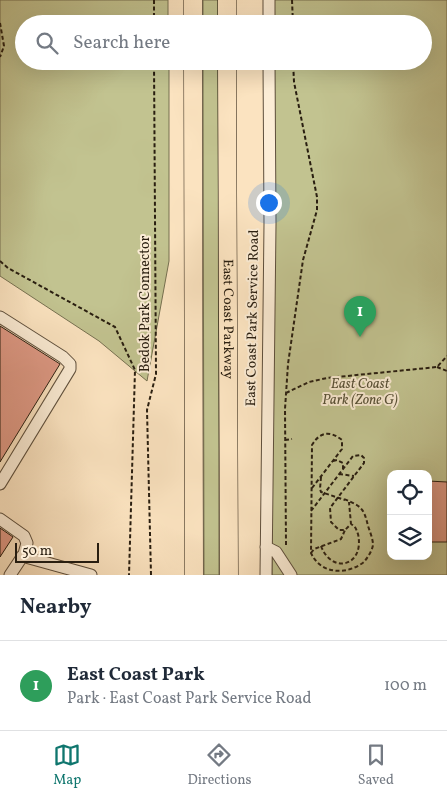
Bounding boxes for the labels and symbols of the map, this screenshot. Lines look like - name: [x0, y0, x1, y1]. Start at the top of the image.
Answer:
- your location: [256, 190, 282, 216]
- street label: East Coast Park Service Road: [242, 229, 264, 407]
- street label: Bedok Park Connector: [136, 236, 155, 372]
- street label: East Coast Parkway: [218, 259, 238, 380]
- pin: 1: [344, 296, 376, 337]
- park label: East Coast Park (Zone G): [322, 375, 398, 410]
- scale bar: [15, 540, 99, 563]

